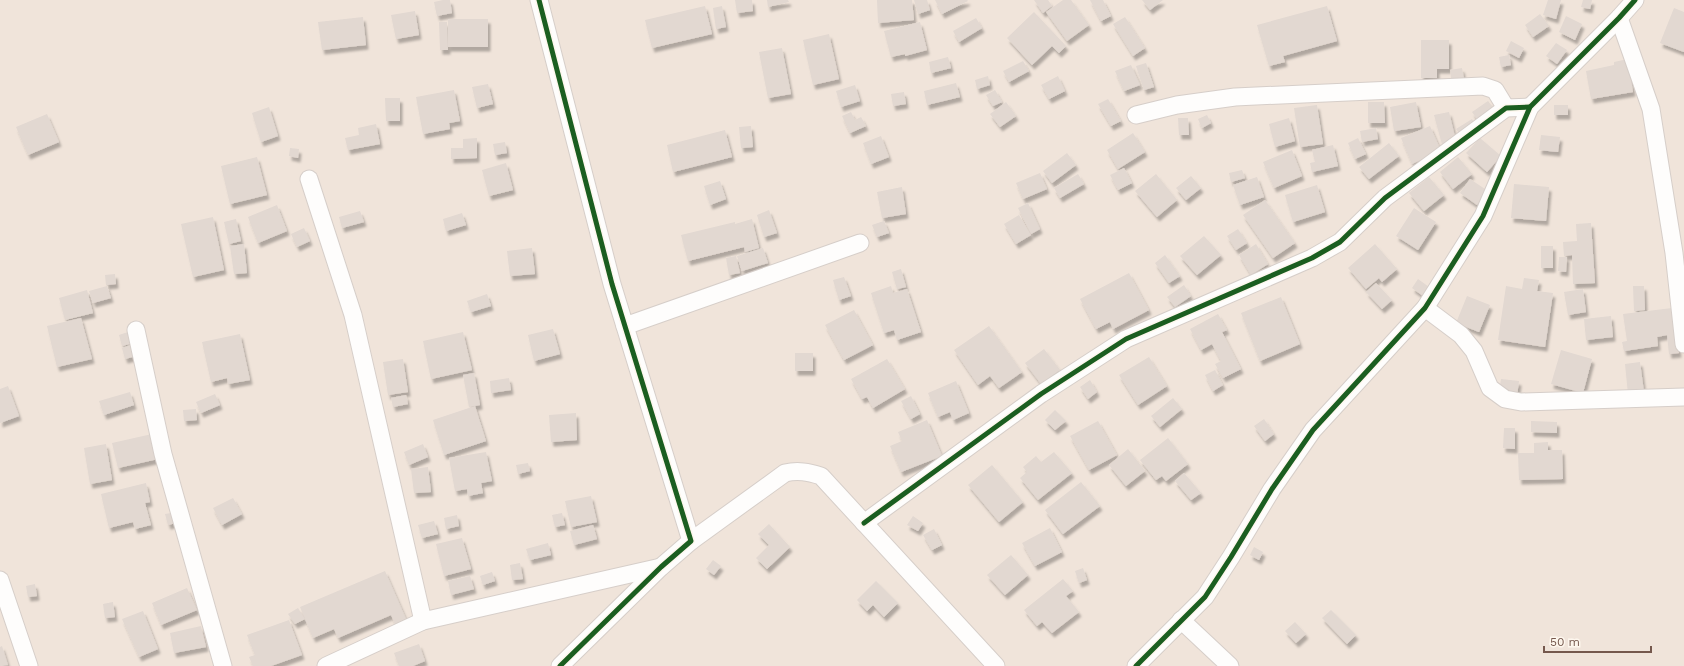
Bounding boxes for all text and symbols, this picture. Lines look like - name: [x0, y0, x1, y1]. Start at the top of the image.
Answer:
- scale bar: [1544, 628, 1651, 654]
- text: 50 m: [1550, 635, 1580, 649]

